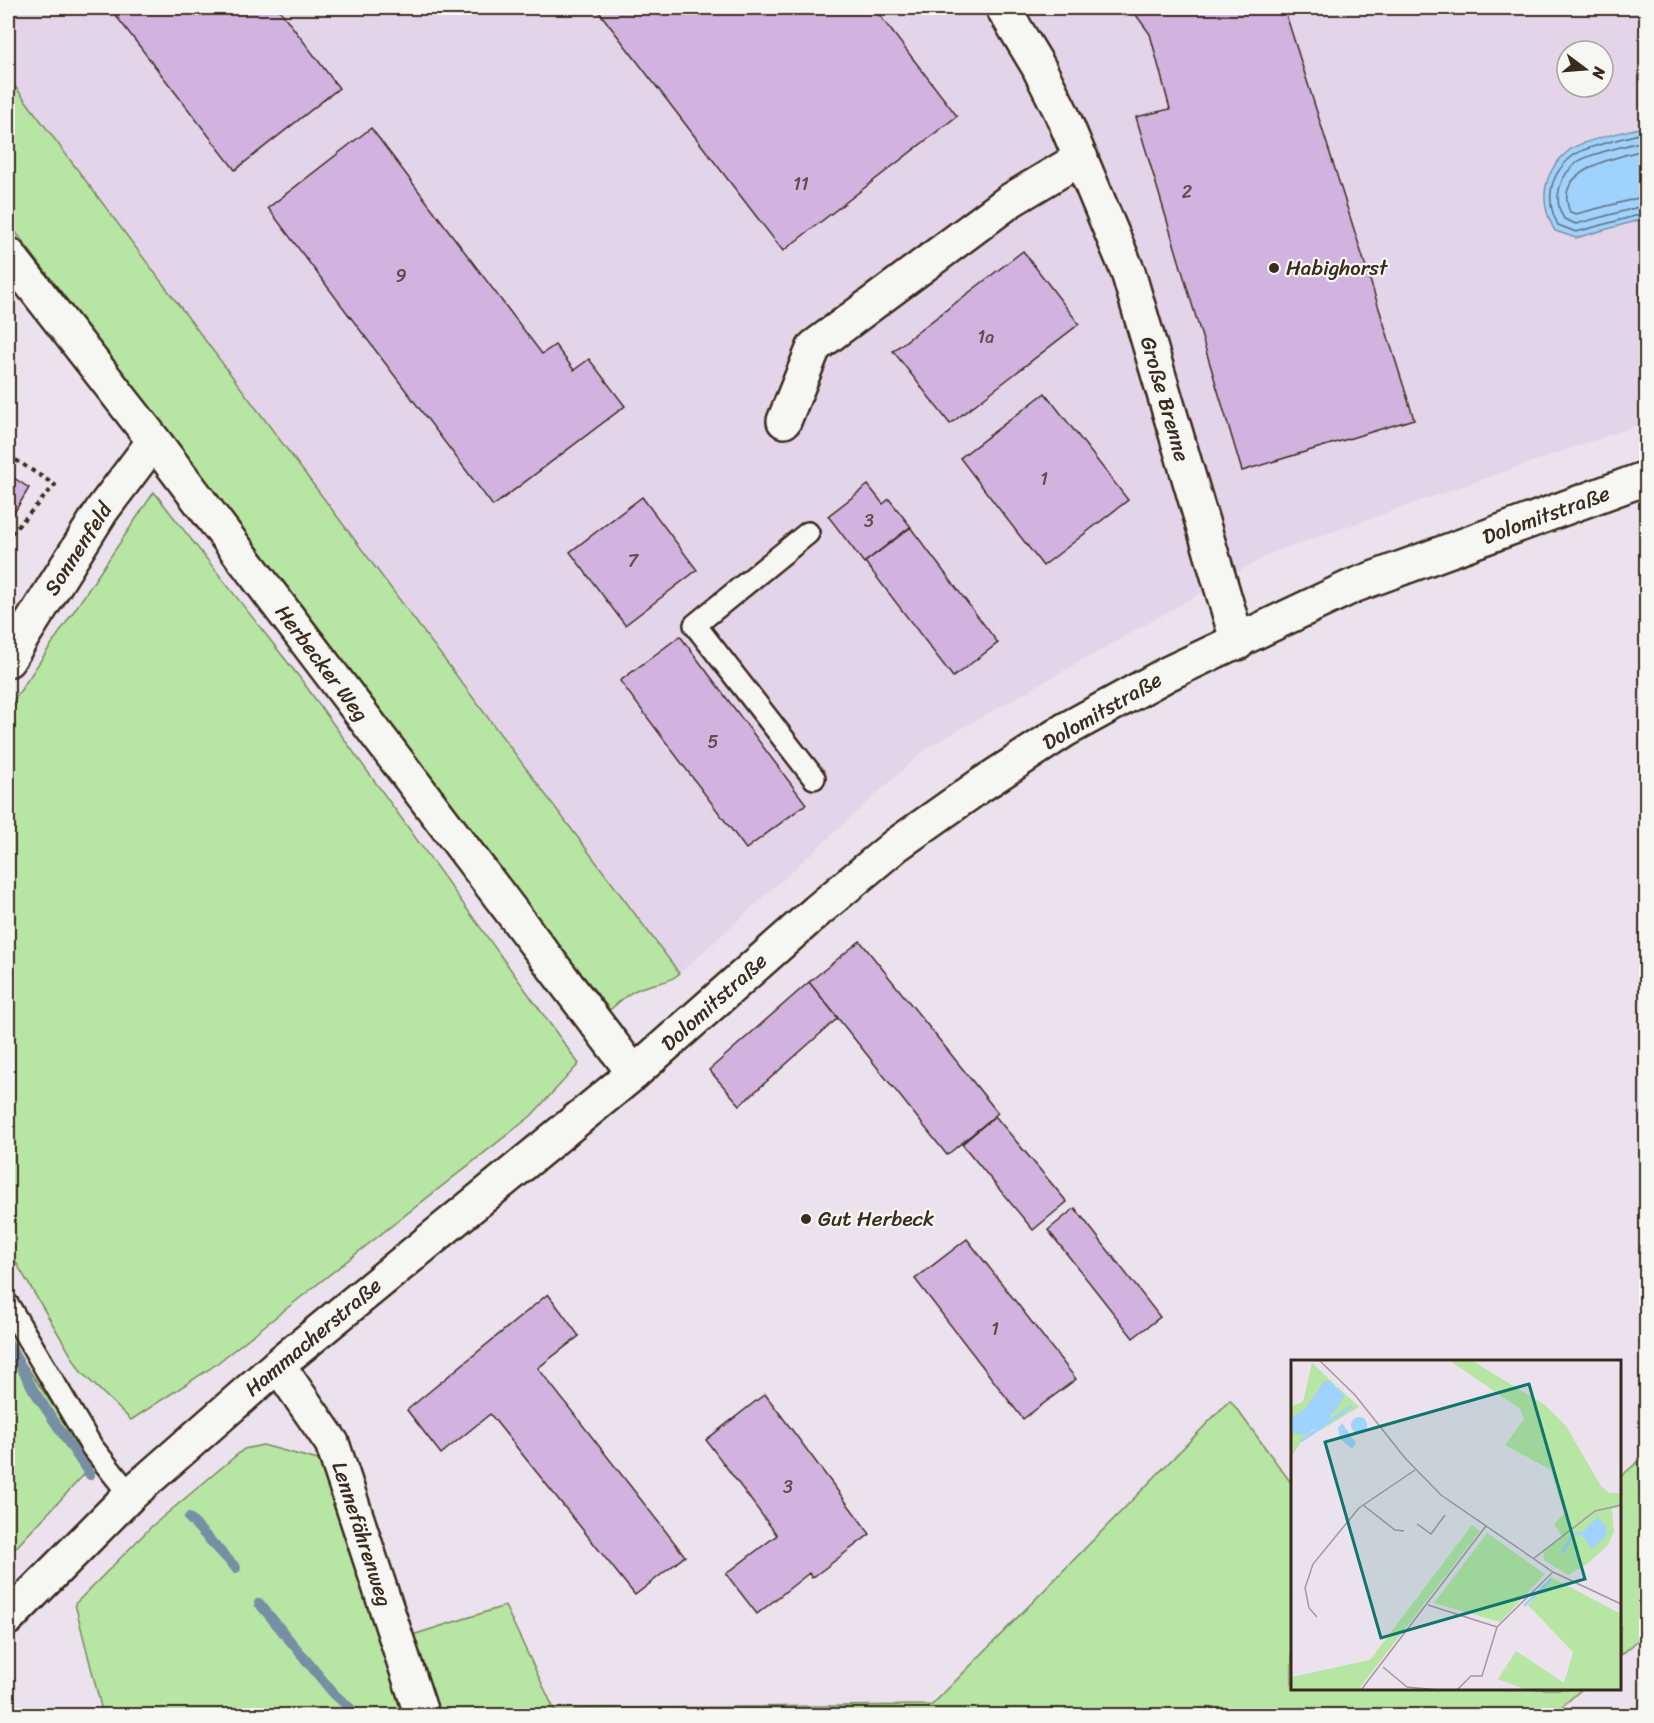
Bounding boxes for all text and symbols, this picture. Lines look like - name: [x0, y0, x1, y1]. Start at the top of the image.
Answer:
- north arrow: [1555, 39, 1615, 99]
- text: N: [1583, 63, 1615, 83]
- house number: 11: [793, 168, 809, 200]
- house number: 2: [1182, 176, 1192, 208]
- place label: Habighorst: [1286, 249, 1389, 287]
- house number: 9: [395, 260, 407, 292]
- marker: Habighorst: [1267, 261, 1281, 275]
- house number: 1a: [978, 321, 994, 353]
- street label: Große Brenne: [1129, 332, 1201, 466]
- house number: 1: [1040, 463, 1048, 495]
- street label: Dolomitstraße: [1477, 474, 1615, 556]
- street label: Sonnenfeld: [33, 493, 124, 603]
- house number: 3: [864, 505, 874, 537]
- house number: 7: [628, 545, 640, 577]
- street label: Herbecker Weg: [265, 596, 379, 730]
- street label: Dolomitstraße: [1035, 661, 1169, 761]
- house number: 5: [708, 726, 719, 758]
- street label: Dolomitstraße: [652, 943, 776, 1061]
- place label: Gut Herbeck: [818, 1200, 934, 1238]
- marker: Gut Herbeck: [799, 1212, 813, 1226]
- street label: Hammacherstraße: [235, 1267, 391, 1406]
- house number: 1: [991, 1313, 999, 1345]
- inset map: [1291, 1360, 1621, 1690]
- street label: Lennefährenweg: [321, 1456, 403, 1612]
- house number: 3: [783, 1471, 793, 1503]

